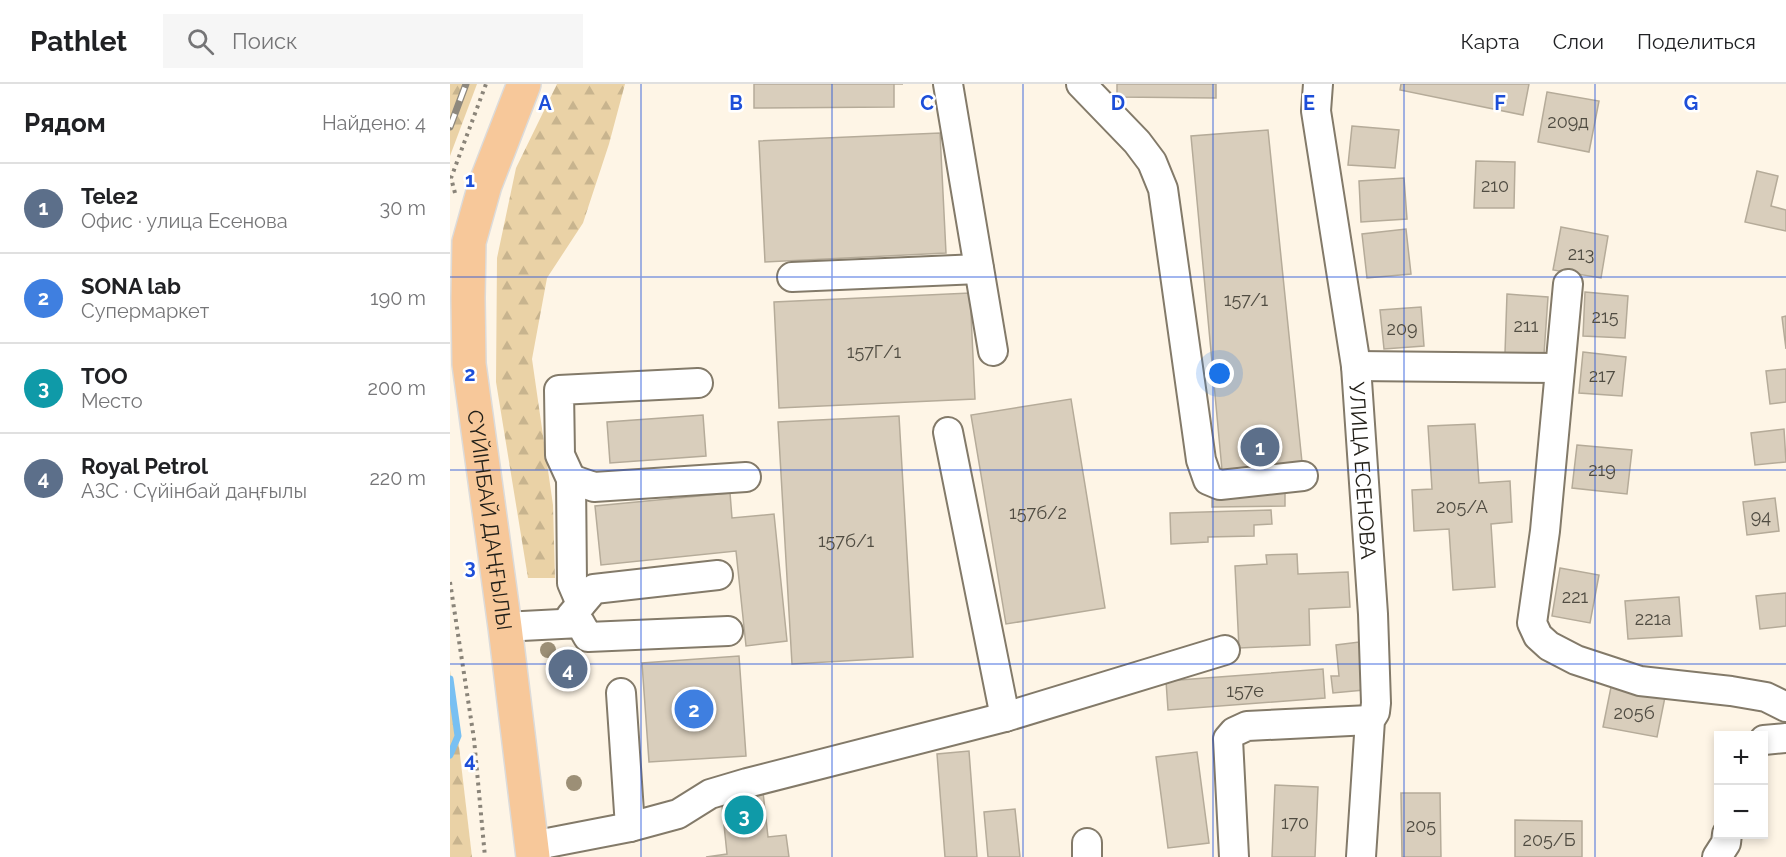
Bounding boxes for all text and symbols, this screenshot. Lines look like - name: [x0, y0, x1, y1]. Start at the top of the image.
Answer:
- search box: [163, 14, 583, 68]
- text: Pathlet: [30, 25, 127, 58]
- icon: search: [184, 25, 217, 58]
- text: Поиск: [232, 28, 298, 54]
- text: Карта: [1461, 29, 1520, 54]
- text: Слои: [1553, 29, 1604, 54]
- text: Поделиться: [1637, 29, 1756, 54]
- text: A: [538, 91, 552, 115]
- text: B: [729, 91, 743, 115]
- text: C: [920, 91, 934, 115]
- text: D: [1111, 91, 1125, 115]
- text: E: [1303, 91, 1315, 115]
- text: F: [1494, 91, 1506, 115]
- text: G: [1684, 91, 1698, 115]
- text: Рядом: [24, 108, 106, 138]
- text: Найдено: 4: [322, 111, 426, 135]
- house number: 209д: [1547, 111, 1589, 132]
- text: 1: [465, 168, 475, 192]
- house number: 210: [1481, 175, 1509, 196]
- text: Tele2: [81, 183, 138, 209]
- text: 1: [39, 196, 48, 220]
- text: 30 m: [380, 196, 426, 220]
- text: Офис · улица Есенова: [81, 209, 288, 233]
- house number: 213: [1568, 243, 1594, 264]
- text: SONA lab: [81, 273, 181, 299]
- text: 2: [38, 286, 49, 310]
- text: 190 m: [370, 286, 426, 310]
- house number: 157/1: [1224, 289, 1268, 310]
- text: Супермаркет: [81, 299, 209, 323]
- house number: 215: [1592, 306, 1619, 327]
- house number: 211: [1514, 315, 1539, 336]
- house number: 209: [1387, 318, 1417, 339]
- house number: 157Г/1: [847, 341, 902, 362]
- your location: [1205, 359, 1234, 388]
- text: 2: [464, 362, 476, 386]
- text: ТОО: [81, 363, 128, 389]
- house number: 217: [1589, 365, 1616, 386]
- text: 3: [38, 376, 49, 400]
- text: 200 m: [368, 376, 426, 400]
- street label: УЛИЦА ЕСЕНОВА: [1345, 381, 1382, 560]
- text: Место: [81, 389, 143, 413]
- street label: СҮЙІНБАЙ ДАҢҒЫЛЫ: [463, 408, 518, 632]
- pin: 1: [1240, 424, 1280, 470]
- text: Royal Petrol: [81, 453, 208, 479]
- house number: 219: [1588, 459, 1616, 480]
- text: 4: [38, 466, 49, 490]
- text: 220 m: [369, 466, 426, 490]
- text: АЗС · Сүйінбай даңғылы: [81, 479, 307, 503]
- house number: 205/А: [1436, 496, 1488, 517]
- house number: 157б/2: [1009, 502, 1067, 523]
- house number: 94: [1751, 506, 1771, 527]
- house number: 157б/1: [818, 530, 874, 551]
- text: 3: [464, 555, 476, 579]
- house number: 221: [1562, 586, 1589, 607]
- house number: 221а: [1635, 608, 1671, 629]
- pin: 4: [548, 646, 588, 692]
- house number: 157е: [1226, 680, 1264, 701]
- pin: 2: [674, 686, 714, 732]
- house number: 205б: [1613, 702, 1655, 723]
- map controls: [1714, 731, 1768, 839]
- button: +: [1714, 731, 1768, 785]
- text: 4: [464, 748, 476, 772]
- button: −: [1714, 785, 1768, 839]
- pin: 3: [724, 792, 764, 838]
- house number: 170: [1281, 812, 1309, 833]
- house number: 205: [1406, 815, 1436, 836]
- house number: 205/Б: [1523, 829, 1576, 850]

